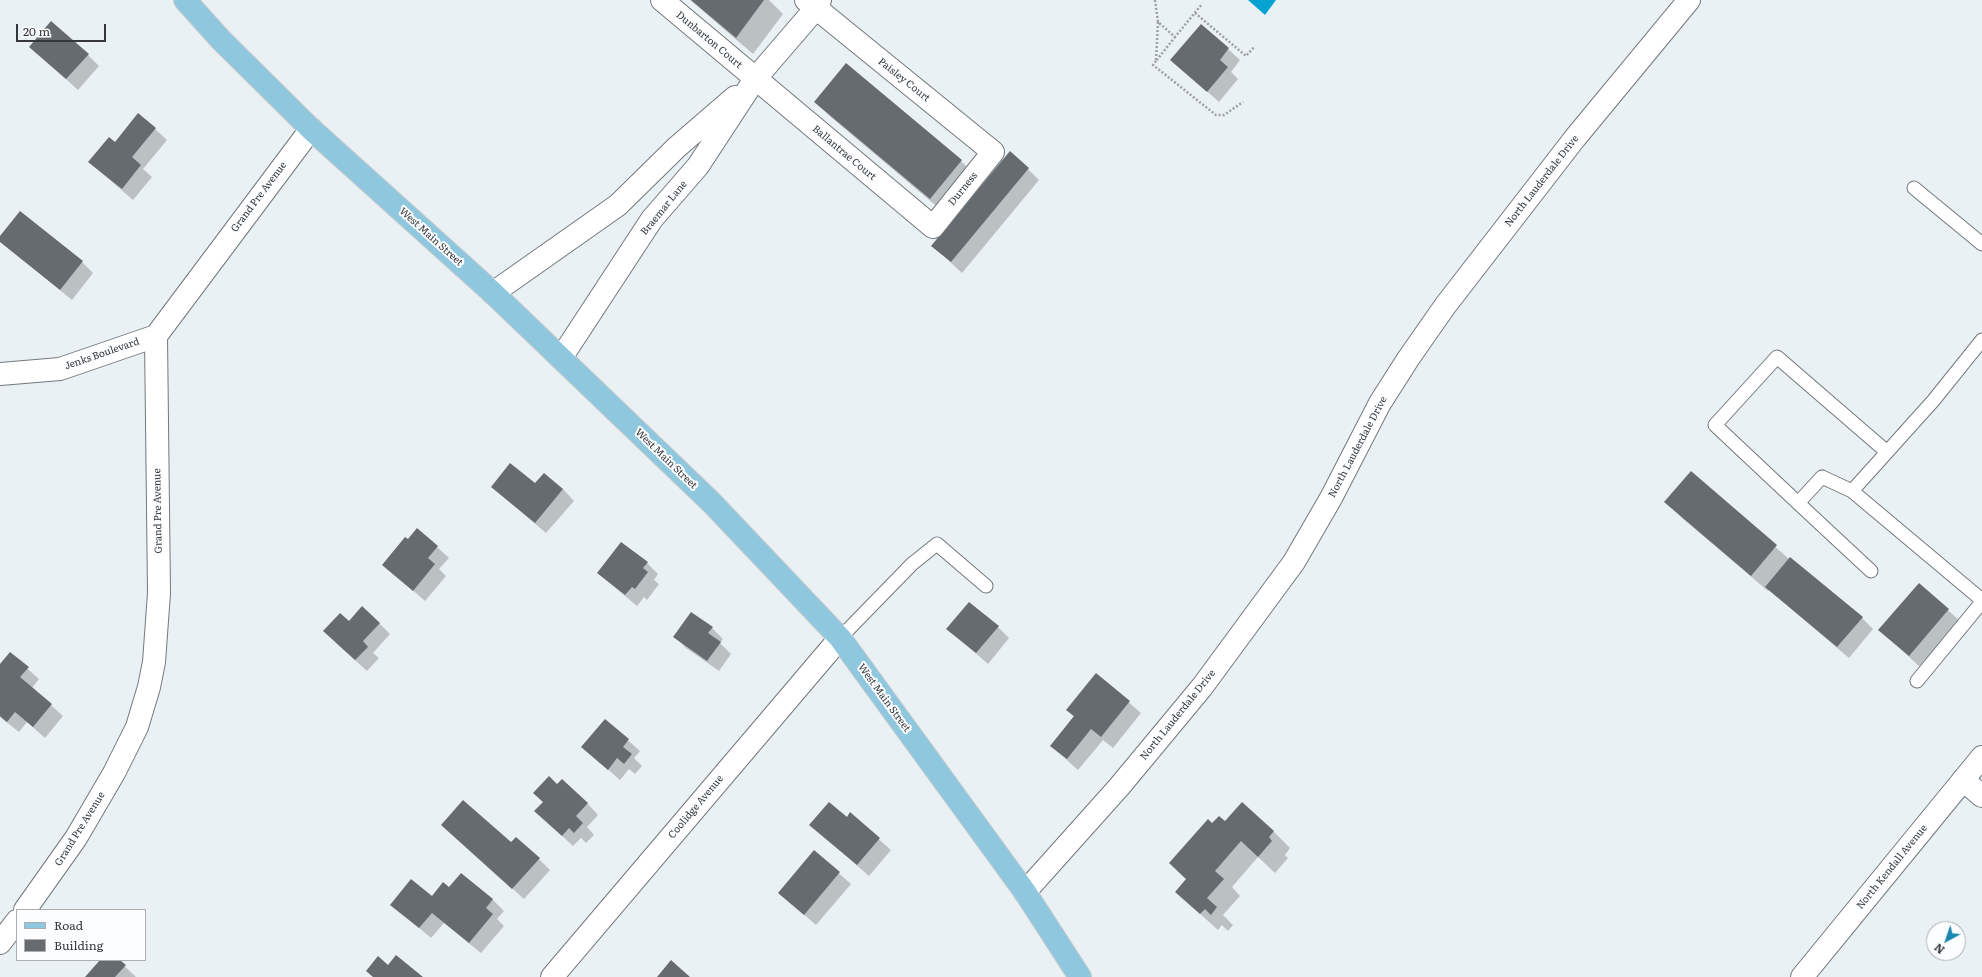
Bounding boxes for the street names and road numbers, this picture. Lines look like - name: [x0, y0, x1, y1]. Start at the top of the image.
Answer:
- street label: Dunbarton Court: [673, 9, 745, 71]
- street label: Paisley Court: [876, 55, 932, 105]
- street label: Ballantrae Court: [810, 123, 878, 183]
- street label: North Lauderdale Drive: [1503, 133, 1581, 229]
- street label: Grand Pre Avenue: [229, 159, 289, 235]
- street label: Durness: [946, 170, 980, 208]
- street label: Braemar Lane: [638, 178, 690, 238]
- street label: West Main Street: [397, 205, 465, 269]
- street label: Jenks Boulevard: [63, 336, 141, 372]
- street label: North Lauderdale Drive: [1326, 394, 1390, 500]
- street label: West Main Street: [633, 426, 699, 492]
- street label: Grand Pre Avenue: [151, 468, 165, 554]
- street label: West Main Street: [855, 662, 913, 734]
- street label: North Lauderdale Drive: [1138, 667, 1218, 763]
- street label: Coolidge Avenue: [666, 773, 726, 841]
- street label: Grand Pre Avenue: [52, 790, 108, 868]
- street label: North Kendall Avenue: [1854, 822, 1930, 912]

